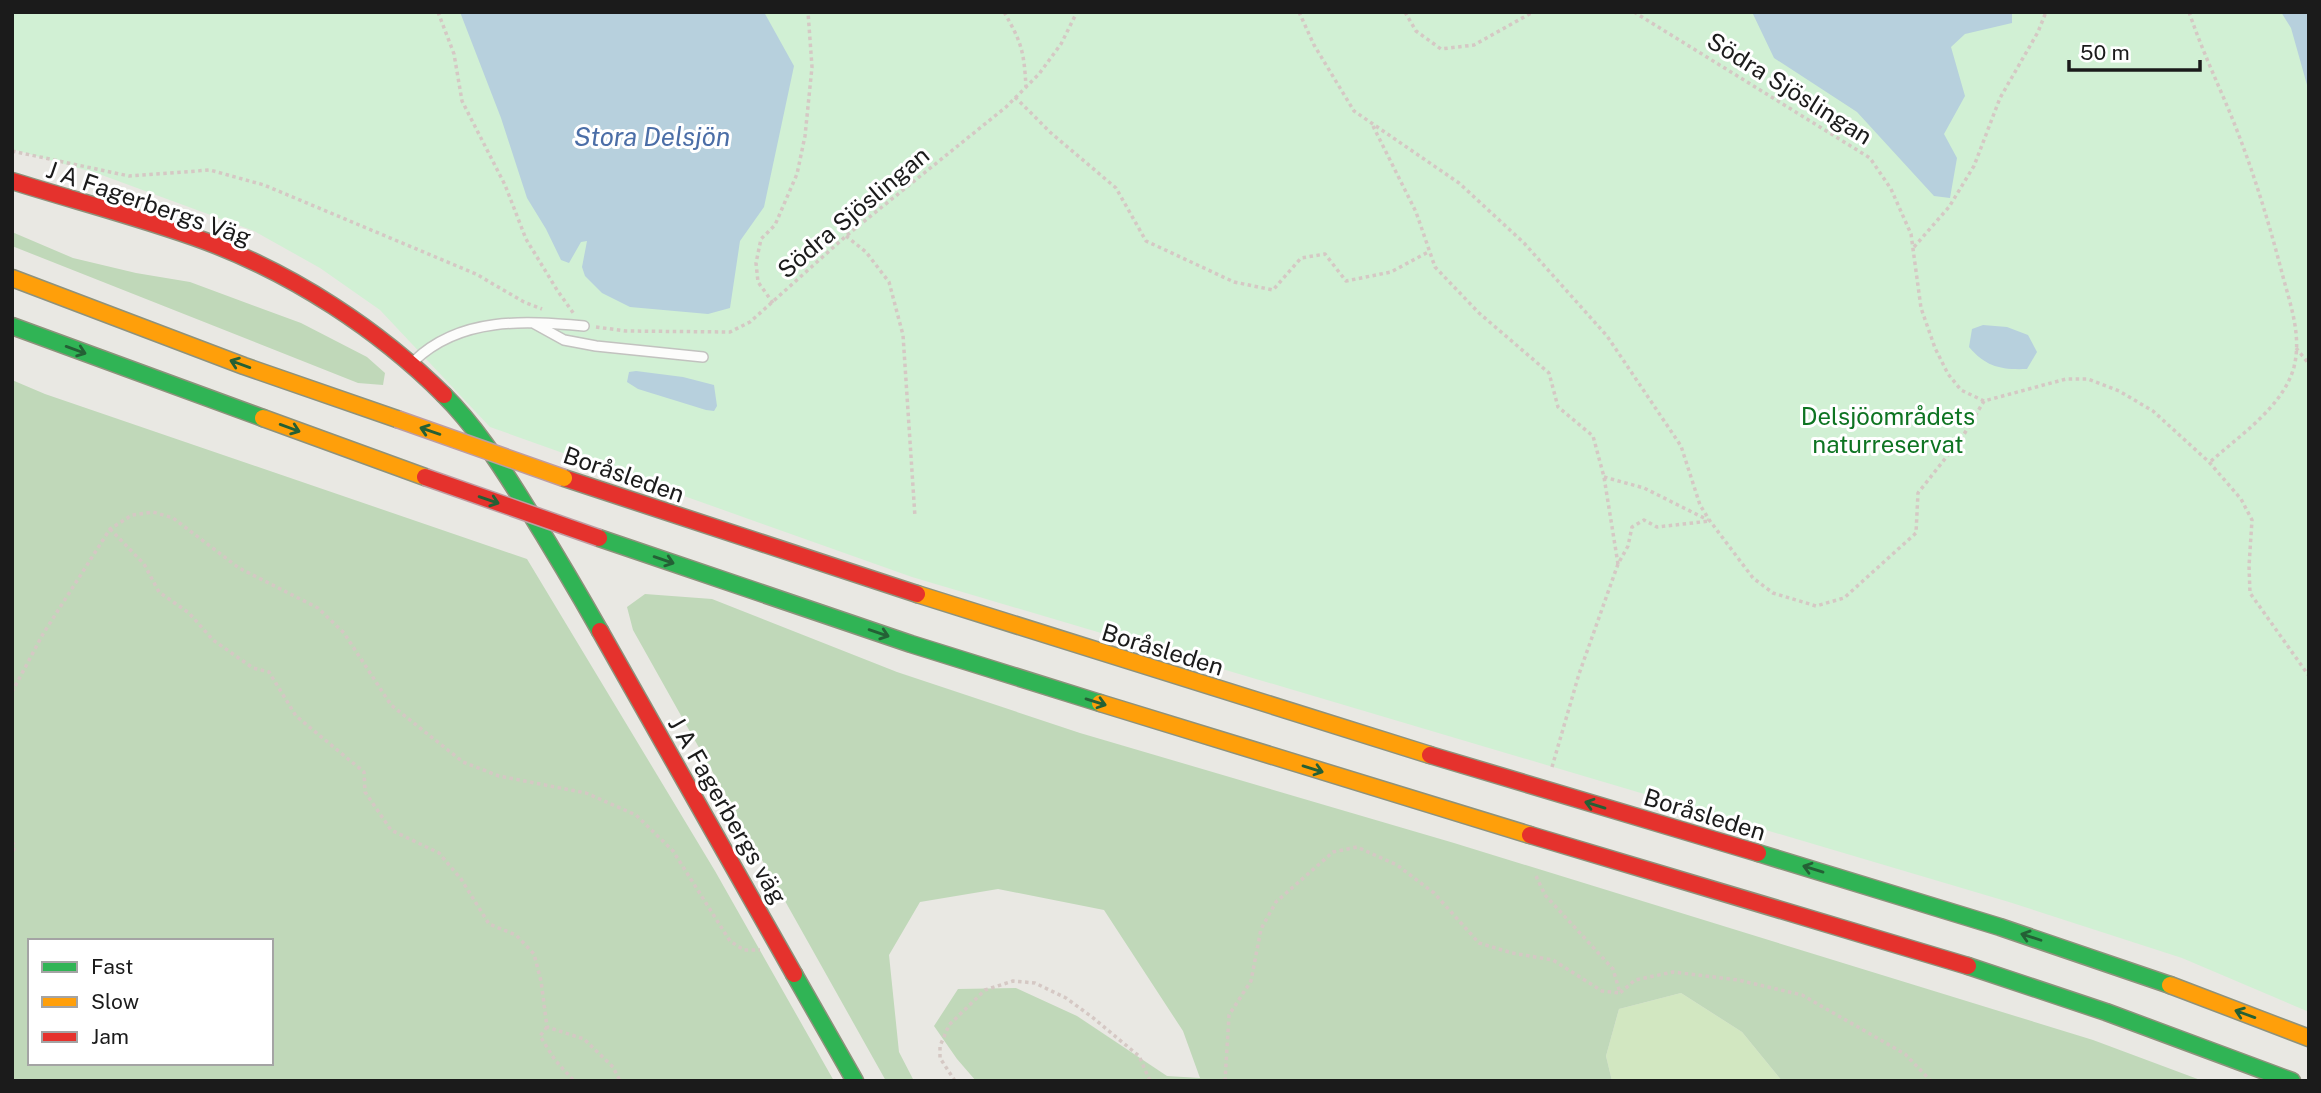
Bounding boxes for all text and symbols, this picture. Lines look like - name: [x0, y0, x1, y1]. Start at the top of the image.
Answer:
- street label: Södra Sjöslingan: [1702, 26, 1878, 150]
- scale bar: [2069, 28, 2200, 72]
- text: 50 m: [2080, 40, 2130, 65]
- water label: Stora Delsjön: [574, 121, 730, 152]
- street label: Södra Sjöslingan: [772, 141, 934, 283]
- street label: J A Fagerbergs Väg: [43, 155, 255, 251]
- one-way arrow: [65, 344, 87, 357]
- one-way arrow: [230, 357, 252, 370]
- park label: Delsjöområdets naturreservat: [1801, 402, 1975, 458]
- one-way arrow: [278, 423, 300, 435]
- one-way arrow: [420, 424, 442, 436]
- street label: Boråsleden: [560, 440, 688, 508]
- one-way arrow: [478, 495, 500, 507]
- one-way arrow: [652, 555, 674, 567]
- street label: Boråsleden: [1099, 617, 1227, 681]
- one-way arrow: [868, 627, 890, 640]
- one-way arrow: [1084, 697, 1106, 710]
- street label: J A Fagerbergs väg: [663, 711, 793, 909]
- one-way arrow: [1302, 763, 1324, 776]
- street label: Boråsleden: [1641, 782, 1769, 846]
- one-way arrow: [1585, 797, 1607, 810]
- one-way arrow: [1803, 862, 1825, 875]
- one-way arrow: [2020, 930, 2042, 942]
- legend: [28, 939, 273, 1065]
- text: Fast: [91, 954, 133, 979]
- text: Slow: [91, 989, 139, 1014]
- one-way arrow: [2234, 1006, 2256, 1019]
- text: Jam: [91, 1024, 129, 1049]

